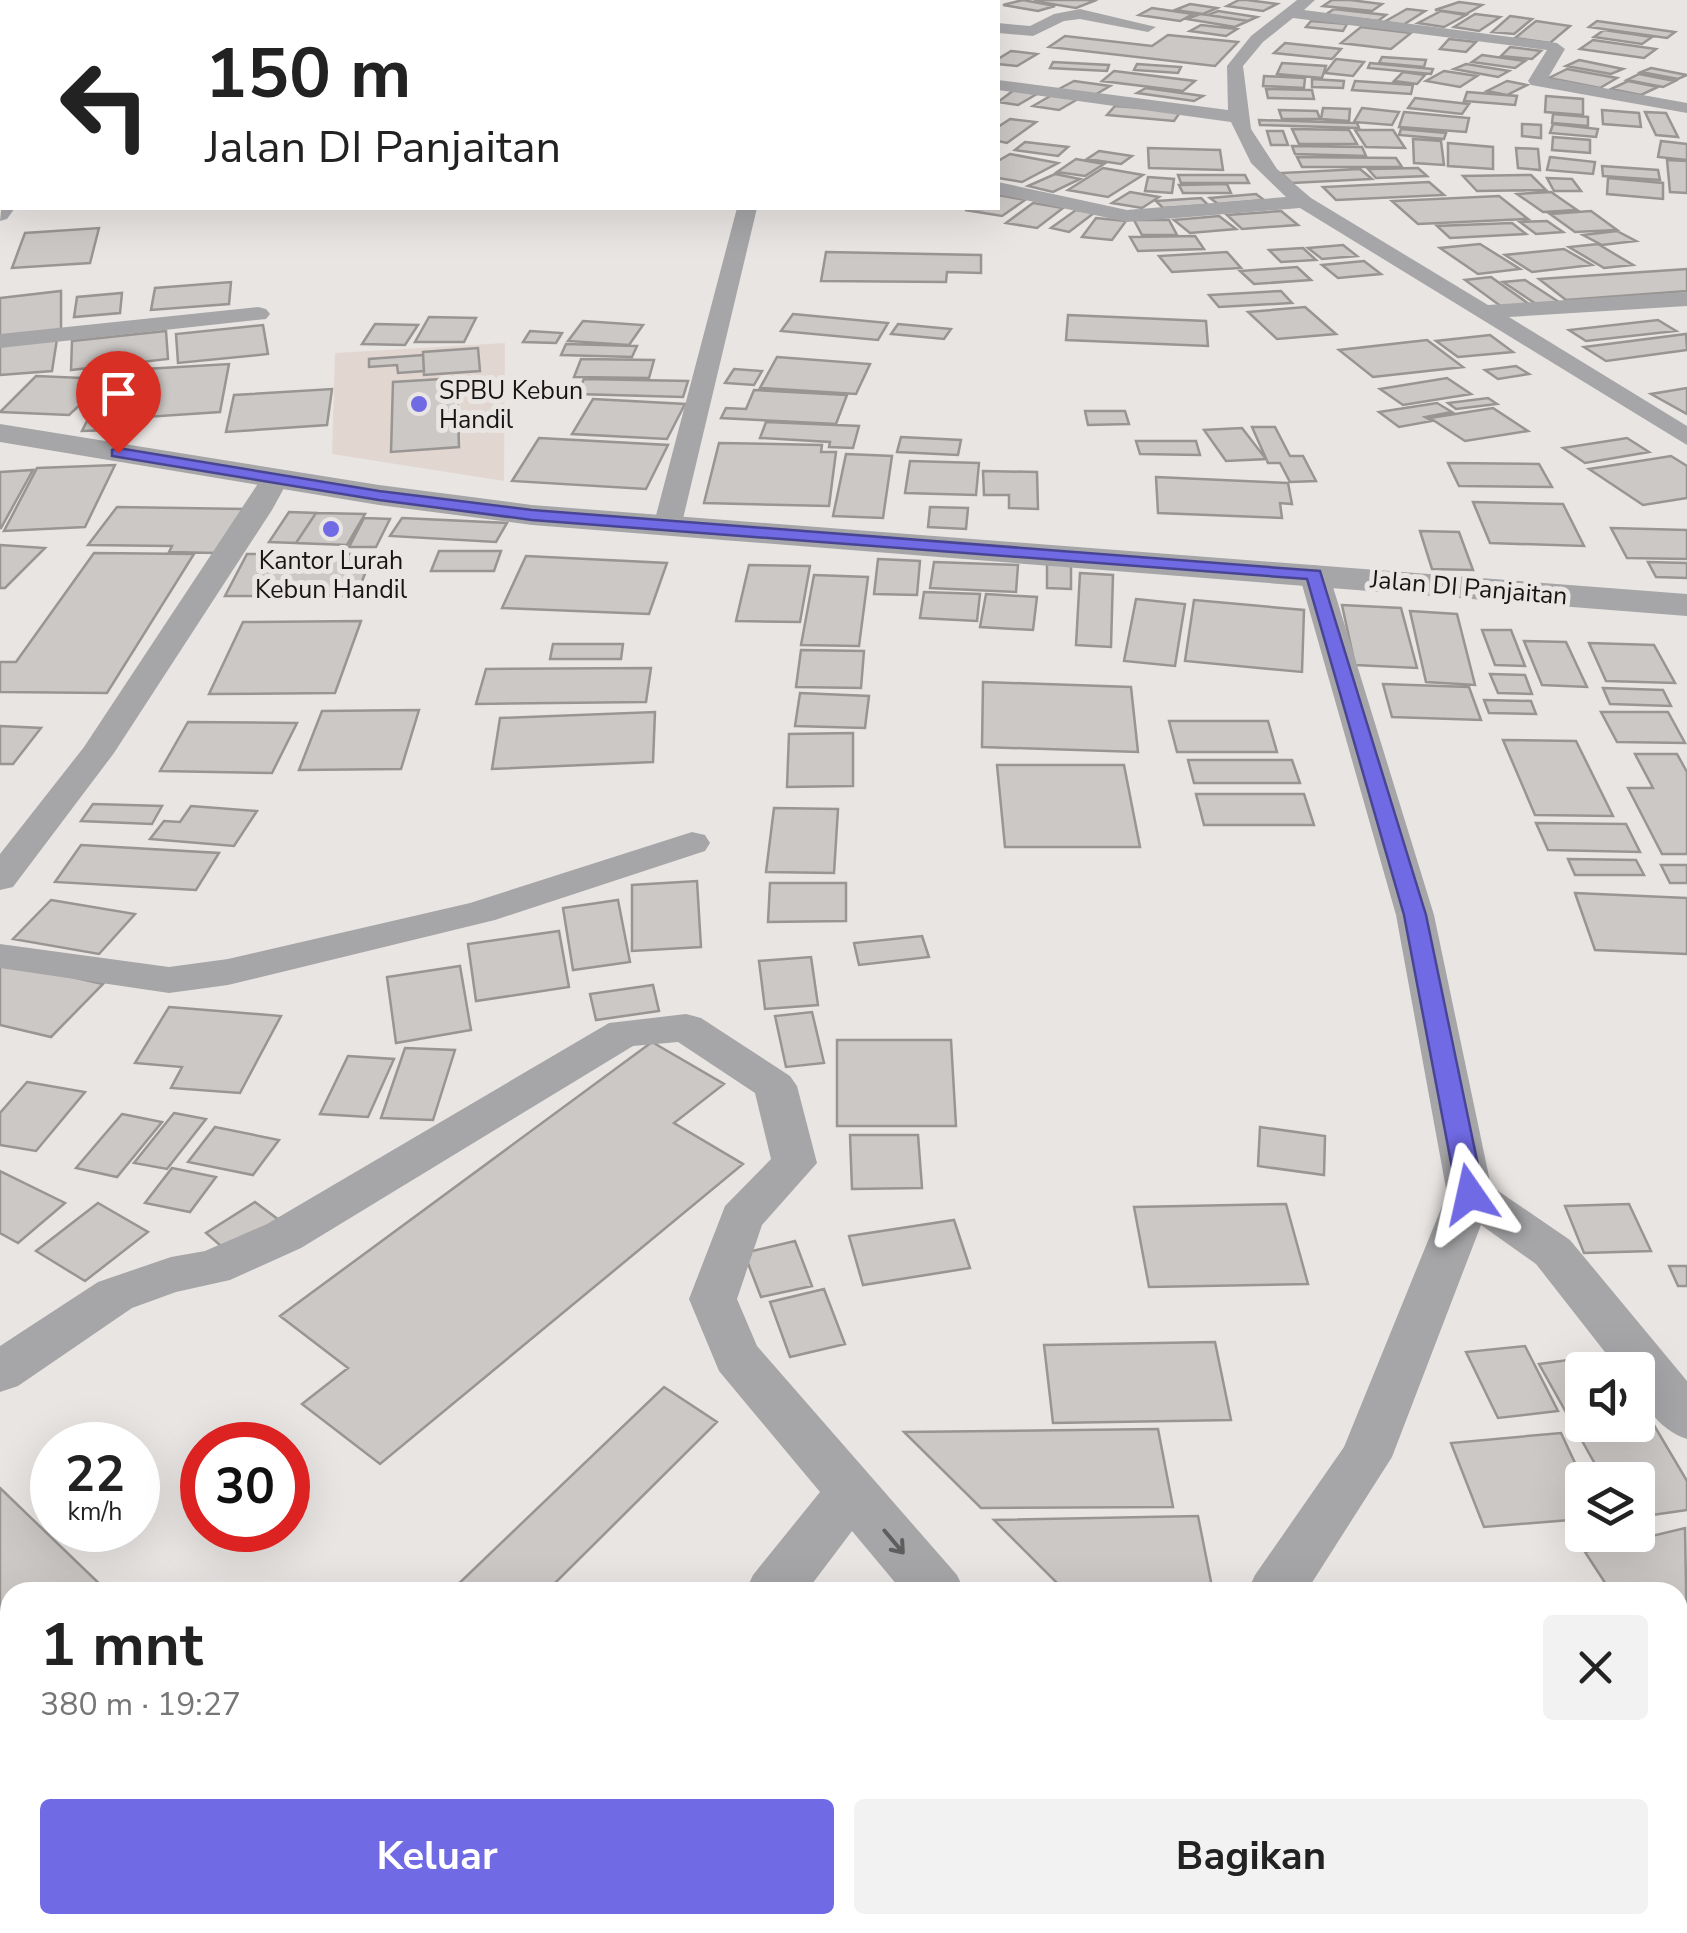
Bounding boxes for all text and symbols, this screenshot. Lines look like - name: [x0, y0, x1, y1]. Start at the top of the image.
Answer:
- text: 150 m: [205, 26, 411, 122]
- icon: left: [40, 40, 170, 170]
- text: Jalan DI Panjaitan: [205, 117, 561, 178]
- pin: [76, 351, 161, 454]
- icon: arrive: [91, 366, 146, 421]
- place label: SPBU Kebun Handil: [439, 374, 583, 437]
- marker: SPBU Kebun Handil: [408, 393, 430, 415]
- marker: Kantor Lurah Kebun Handil: [320, 518, 342, 540]
- place label: Kantor Lurah Kebun Handil: [255, 544, 408, 607]
- street label: Jalan DI Panjaitan: [1368, 562, 1569, 614]
- position arrow: [1418, 1142, 1522, 1246]
- map controls: [1565, 1352, 1655, 1552]
- button: sound: [1565, 1352, 1655, 1442]
- speed limit sign: 30: [180, 1422, 310, 1552]
- text: 22: [65, 1440, 125, 1509]
- button: layers: [1565, 1462, 1655, 1552]
- text: km/h: [67, 1495, 123, 1529]
- one-way arrow: [883, 1528, 905, 1554]
- text: 1 mnt: [40, 1604, 203, 1686]
- button: close: [1543, 1615, 1648, 1720]
- text: 380 m · 19:27: [40, 1683, 241, 1726]
- button: Keluar: [40, 1799, 834, 1914]
- button: Bagikan: [854, 1799, 1648, 1914]

